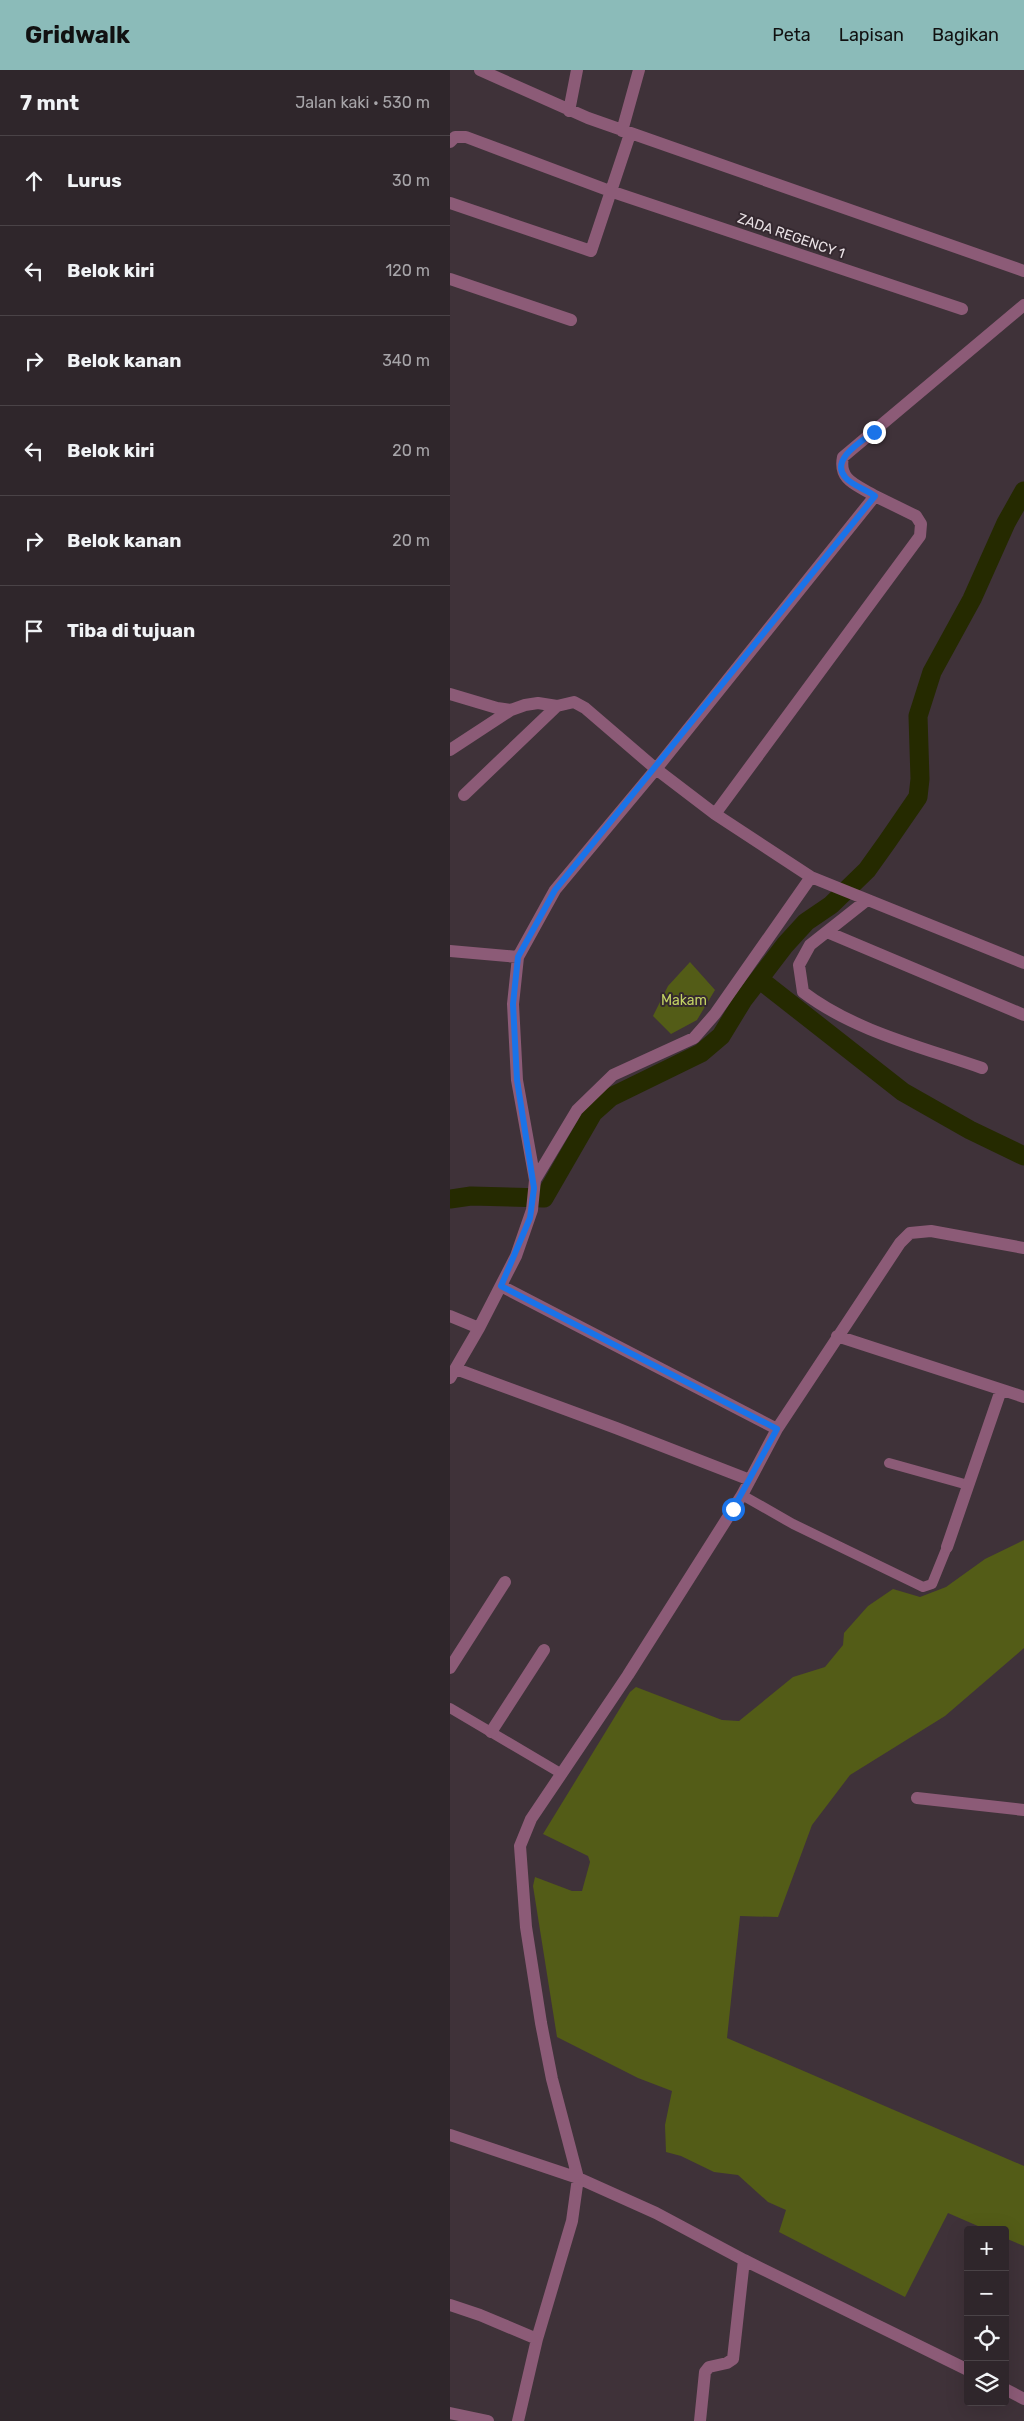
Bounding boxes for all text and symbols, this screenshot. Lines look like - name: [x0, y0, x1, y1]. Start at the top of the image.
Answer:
- text: Gridwalk: [25, 21, 130, 49]
- text: Peta: [772, 24, 811, 46]
- text: Lapisan: [839, 24, 904, 46]
- text: Bagikan: [932, 24, 999, 46]
- text: 7 mnt: [20, 90, 79, 115]
- text: Jalan kaki · 530 m: [295, 93, 430, 112]
- icon: ahead: [20, 167, 48, 195]
- text: Lurus: [67, 169, 122, 192]
- text: 30 m: [392, 171, 430, 190]
- street label: ZADA REGENCY 1: [735, 210, 847, 262]
- icon: left: [20, 257, 48, 285]
- text: Belok kiri: [67, 259, 154, 282]
- text: 120 m: [385, 261, 430, 280]
- icon: right: [20, 347, 48, 375]
- text: Belok kanan: [67, 349, 182, 372]
- text: 340 m: [382, 351, 430, 370]
- route end: [863, 421, 886, 444]
- icon: left: [20, 437, 48, 465]
- text: Belok kiri: [67, 439, 154, 462]
- text: 20 m: [392, 441, 430, 460]
- icon: right: [20, 527, 48, 555]
- text: Belok kanan: [67, 529, 182, 552]
- text: 20 m: [392, 531, 430, 550]
- icon: arrive: [20, 617, 48, 645]
- text: Tiba di tujuan: [67, 619, 195, 642]
- park label: Makam: [661, 992, 707, 1009]
- route start: [722, 1498, 745, 1521]
- map controls: [964, 2226, 1009, 2406]
- button: +: [964, 2226, 1009, 2271]
- button: −: [964, 2271, 1009, 2316]
- button: locate: [964, 2316, 1009, 2361]
- button: layers: [964, 2361, 1009, 2406]

